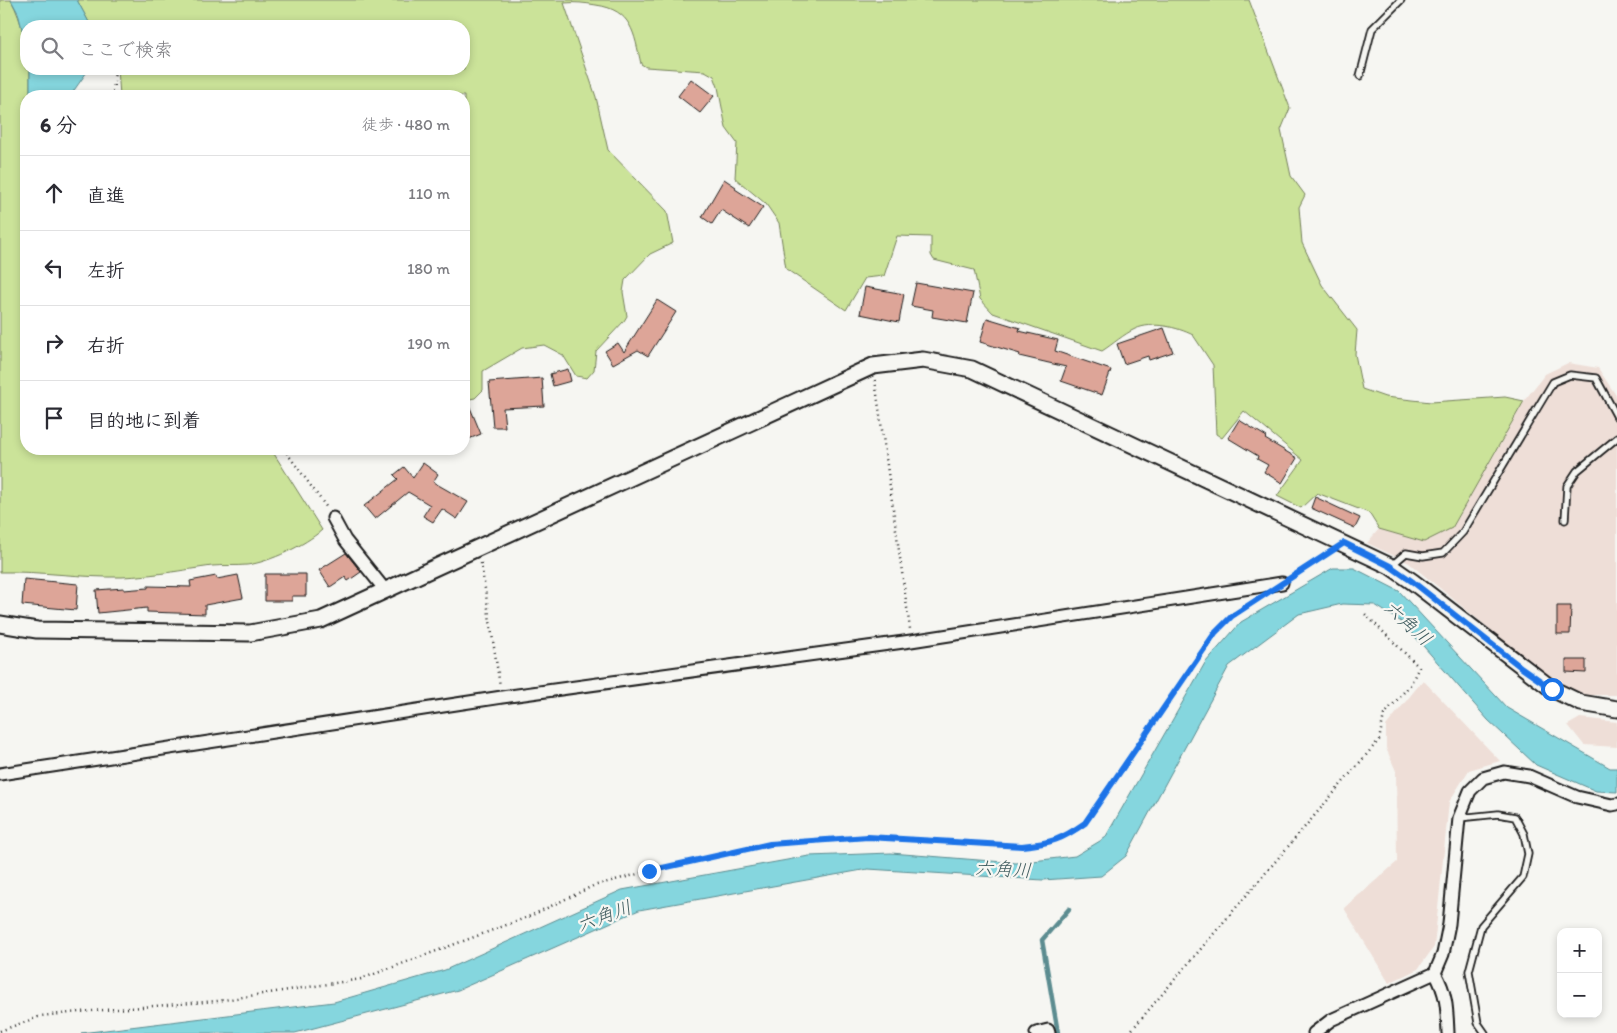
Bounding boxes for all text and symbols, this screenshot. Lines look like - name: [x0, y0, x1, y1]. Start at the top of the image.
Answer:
- search box: [20, 20, 470, 75]
- icon: search: [38, 34, 66, 62]
- text: ここで検索: [78, 38, 173, 61]
- text: 6 分: [40, 112, 77, 137]
- text: 徒歩 · 480 m: [362, 115, 450, 134]
- icon: ahead: [40, 179, 68, 207]
- text: 直進: [87, 184, 125, 207]
- text: 110 m: [408, 184, 450, 203]
- icon: left: [40, 254, 68, 282]
- text: 左折: [87, 259, 125, 282]
- text: 180 m: [407, 259, 450, 278]
- icon: right: [40, 329, 68, 357]
- text: 右折: [87, 334, 125, 357]
- text: 190 m: [407, 334, 450, 353]
- icon: arrive: [40, 404, 68, 432]
- text: 目的地に到着: [87, 409, 201, 432]
- water label: 六角川: [1379, 595, 1437, 651]
- route start: [1541, 678, 1564, 701]
- water label: 六角川: [974, 856, 1032, 882]
- route end: [638, 860, 661, 883]
- water label: 六角川: [573, 895, 635, 937]
- map controls: [1557, 928, 1602, 1018]
- button: +: [1557, 928, 1602, 973]
- button: −: [1557, 973, 1602, 1018]

